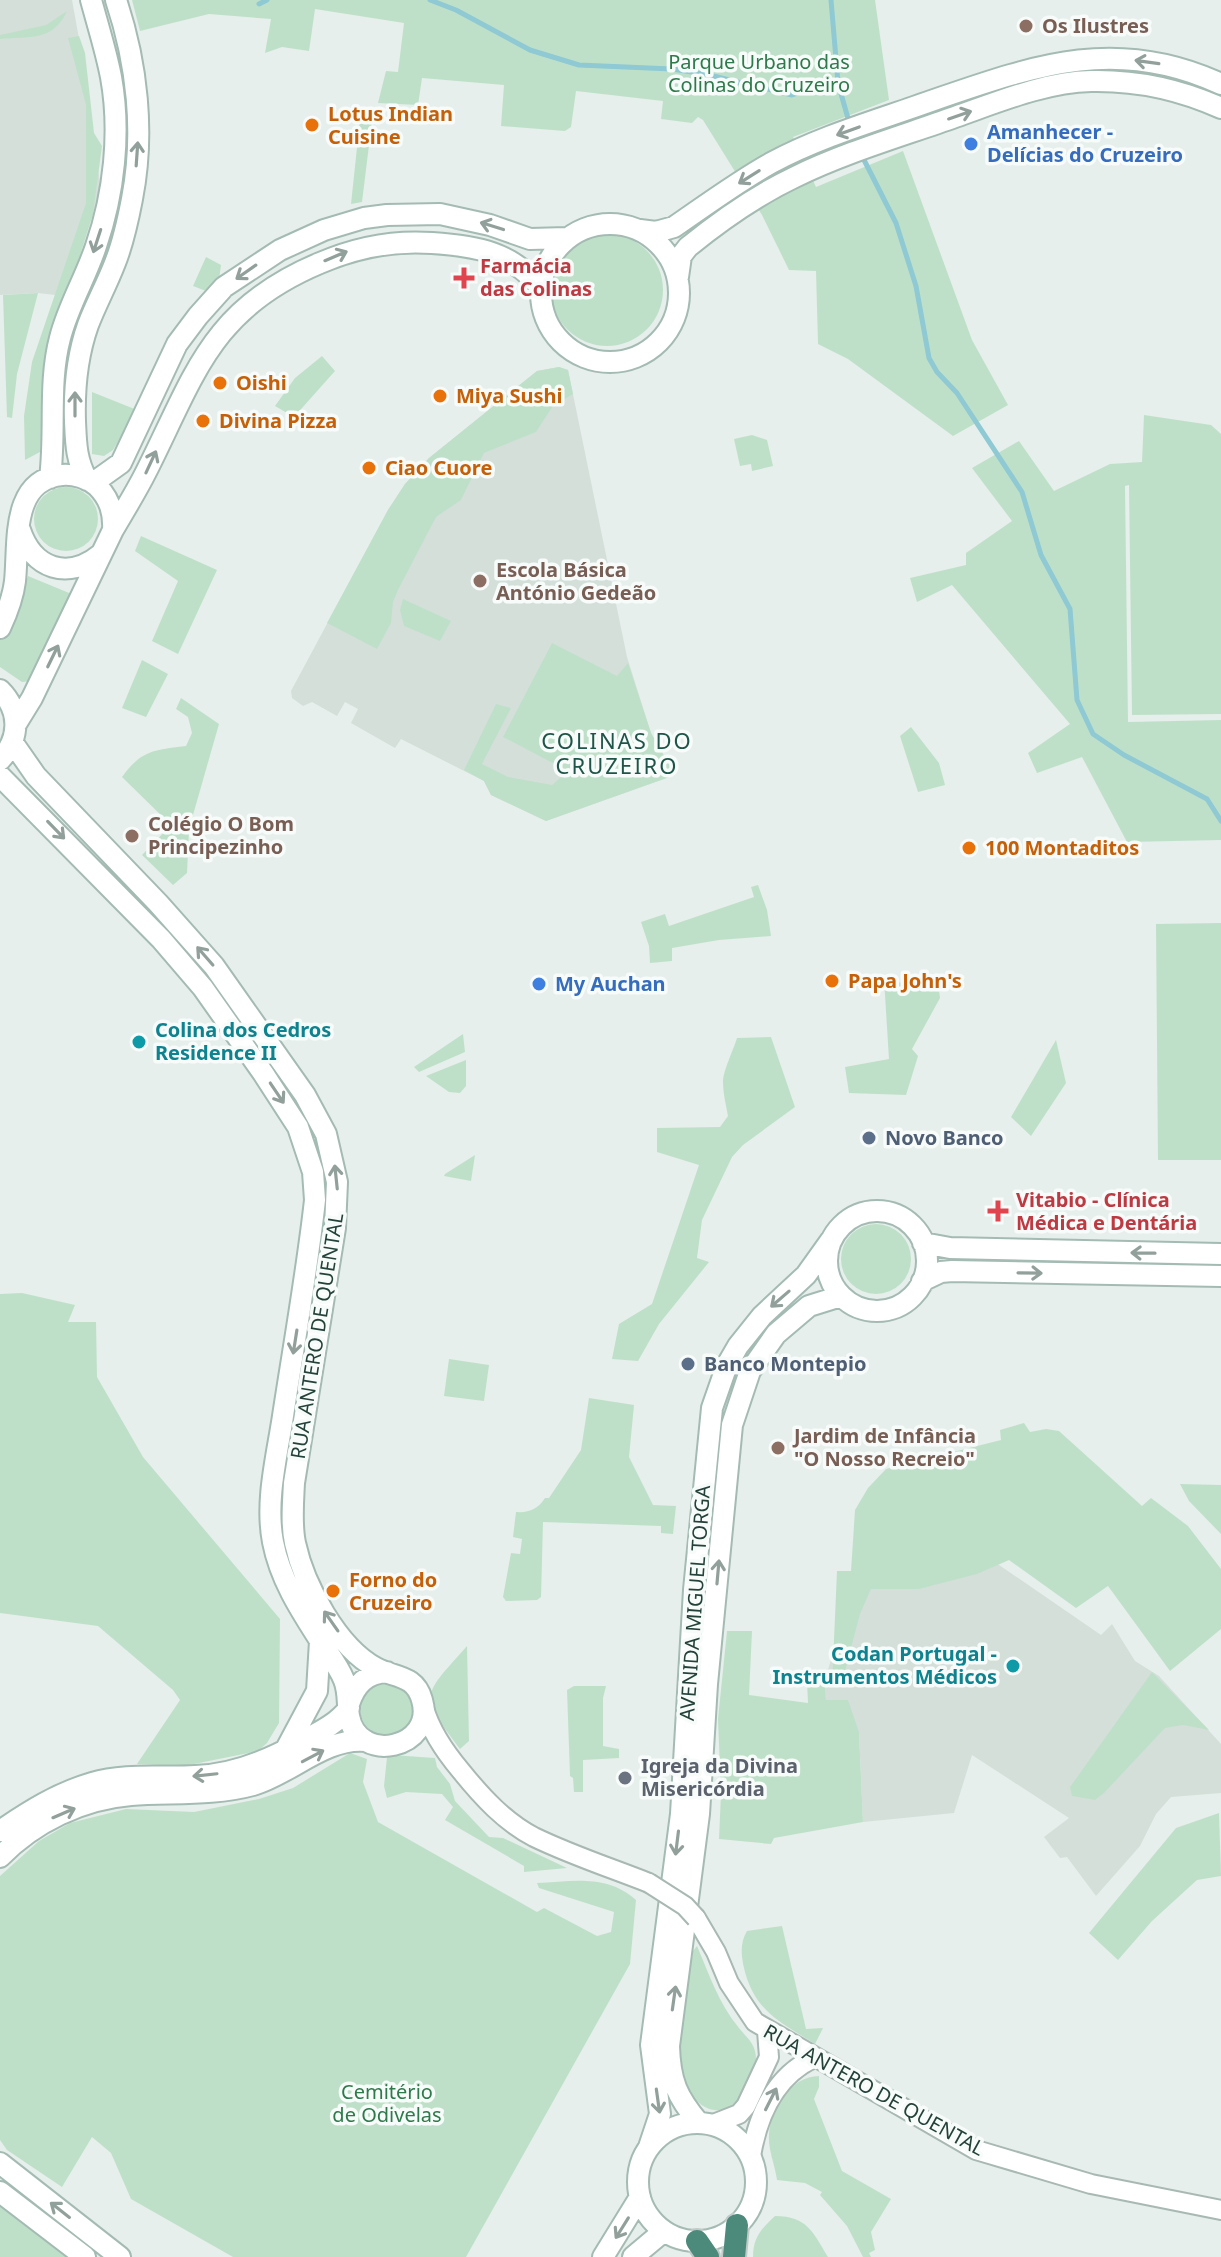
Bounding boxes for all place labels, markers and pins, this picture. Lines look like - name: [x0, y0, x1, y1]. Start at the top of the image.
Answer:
- place label: Os Ilustres: [1042, 12, 1149, 39]
- marker: Os Ilustres: [1017, 17, 1035, 35]
- place label: Lotus Indian Cuisine: [328, 100, 453, 150]
- marker: Lotus Indian Cuisine: [303, 116, 321, 134]
- place label: Amanhecer - Delícias do Cruzeiro: [987, 118, 1183, 168]
- marker: Amanhecer - Delícias do Cruzeiro: [962, 135, 980, 153]
- place label: Farmácia das Colinas: [480, 252, 592, 302]
- marker: Farmácia das Colinas: [455, 269, 473, 287]
- place label: Oishi: [236, 369, 287, 396]
- marker: Oishi: [211, 374, 229, 392]
- place label: Miya Sushi: [456, 382, 562, 409]
- marker: Miya Sushi: [431, 387, 449, 405]
- place label: Divina Pizza: [219, 407, 337, 434]
- marker: Divina Pizza: [194, 412, 212, 430]
- place label: Ciao Cuore: [385, 454, 492, 481]
- marker: Ciao Cuore: [360, 459, 378, 477]
- place label: Escola Básica António Gedeão: [496, 556, 656, 606]
- marker: Escola Básica António Gedeão: [471, 572, 489, 590]
- place label: Colégio O Bom Principezinho: [148, 810, 294, 860]
- marker: Colégio O Bom Principezinho: [123, 827, 141, 845]
- place label: 100 Montaditos: [985, 834, 1139, 861]
- marker: 100 Montaditos: [960, 839, 978, 857]
- place label: Papa John's: [848, 967, 962, 994]
- place label: My Auchan: [555, 970, 666, 997]
- marker: Papa John's: [823, 972, 841, 990]
- marker: My Auchan: [530, 975, 548, 993]
- place label: Colina dos Cedros Residence II: [155, 1016, 331, 1066]
- marker: Colina dos Cedros Residence II: [130, 1033, 148, 1051]
- place label: Novo Banco: [885, 1124, 1004, 1151]
- marker: Novo Banco: [860, 1129, 878, 1147]
- place label: Vitabio - Clínica Médica e Dentária: [1016, 1186, 1197, 1236]
- marker: Vitabio - Clínica Médica e Dentária: [987, 1200, 1009, 1222]
- place label: Banco Montepio: [704, 1350, 866, 1377]
- marker: Banco Montepio: [679, 1355, 697, 1373]
- place label: Jardim de Infância "O Nosso Recreio": [792, 1422, 976, 1472]
- marker: Jardim de Infância "O Nosso Recreio": [769, 1439, 787, 1457]
- place label: Forno do Cruzeiro: [349, 1566, 437, 1616]
- marker: Forno do Cruzeiro: [324, 1582, 342, 1600]
- place label: Codan Portugal - Instrumentos Médicos: [772, 1640, 997, 1690]
- marker: Codan Portugal - Instrumentos Médicos: [1004, 1657, 1022, 1675]
- place label: Igreja da Divina Misericórdia: [641, 1752, 798, 1802]
- marker: Igreja da Divina Misericórdia: [616, 1769, 634, 1787]

